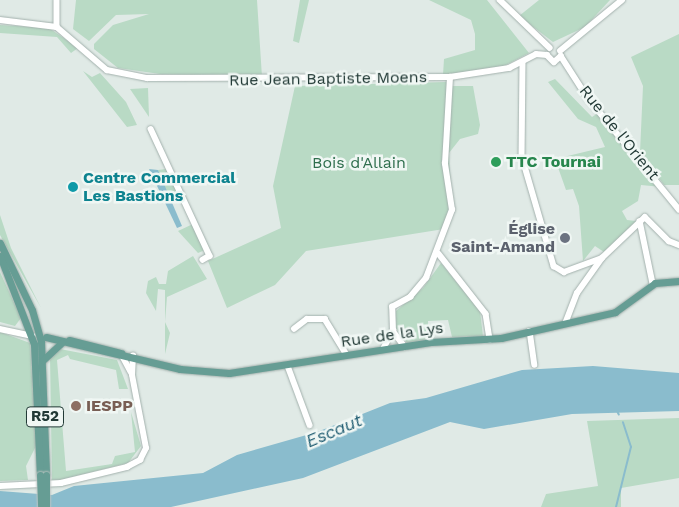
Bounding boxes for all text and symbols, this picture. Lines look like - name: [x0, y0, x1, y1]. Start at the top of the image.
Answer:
- street label: Rue Jean Baptiste Moens: [229, 68, 427, 90]
- street label: Rue de l'Orient: [575, 82, 663, 184]
- place label: TTC Tournai: [506, 152, 601, 172]
- park label: Bois d'Allain: [312, 153, 406, 173]
- marker: TTC Tournai: [490, 156, 502, 168]
- place label: Centre Commercial Les Bastions: [83, 168, 236, 206]
- marker: Centre Commercial Les Bastions: [67, 181, 79, 193]
- place label: Église Saint-Amand: [451, 219, 555, 257]
- marker: Église Saint-Amand: [559, 232, 571, 244]
- street label: Rue de la Lys: [339, 318, 445, 352]
- place label: IESPP: [86, 396, 133, 416]
- marker: IESPP: [70, 400, 82, 412]
- road number: R52: [25, 404, 65, 430]
- water label: Escaut: [303, 410, 365, 452]

